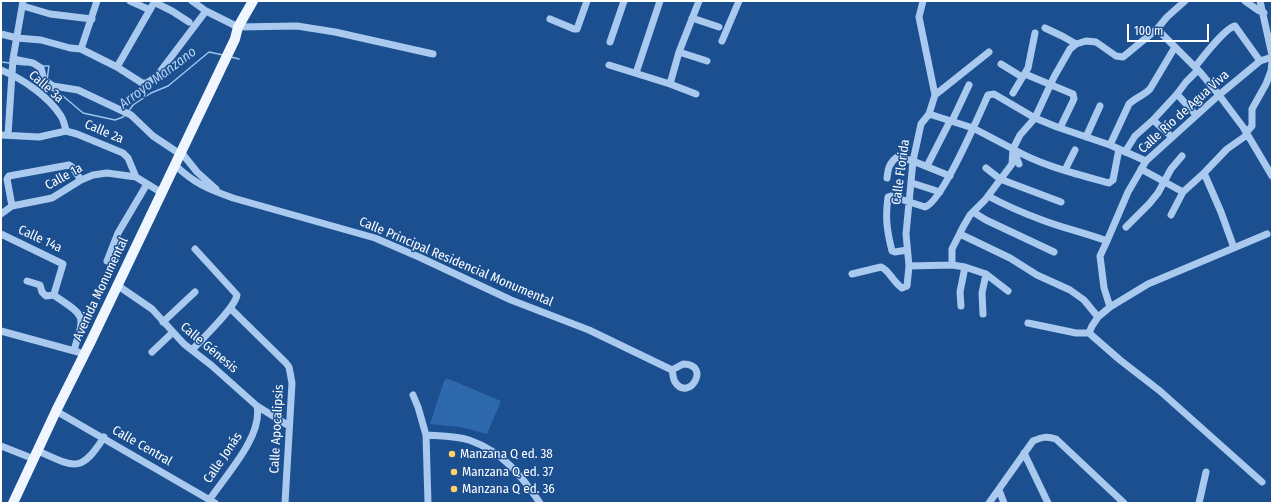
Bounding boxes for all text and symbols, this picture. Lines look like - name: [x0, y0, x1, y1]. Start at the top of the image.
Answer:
- scale bar: [1129, 16, 1211, 42]
- text: 100 m: [1134, 24, 1163, 38]
- water label: Arroyo Manzano: [116, 44, 200, 112]
- street label: Calle Río de Agua Viva: [1135, 67, 1233, 157]
- street label: Calle 3a: [25, 68, 67, 106]
- street label: Calle 2a: [82, 117, 126, 147]
- street label: Calle Florida: [889, 138, 913, 206]
- street label: Calle 1a: [43, 160, 85, 194]
- street label: Calle Principal Residencial Monumental: [357, 214, 555, 310]
- street label: Calle 14a: [16, 222, 64, 256]
- street label: Avenida Monumental: [70, 235, 132, 343]
- street label: Calle Génesis: [177, 319, 241, 377]
- street label: Calle Apocalipsis: [267, 384, 287, 474]
- street label: Calle Central: [109, 423, 175, 469]
- street label: Calle Jonás: [200, 430, 246, 486]
- place label: Manzana Q ed. 38: [460, 446, 553, 462]
- marker: Manzana Q ed. 38: [447, 449, 457, 459]
- place label: Manzana Q ed. 37: [462, 464, 554, 480]
- marker: Manzana Q ed. 37: [449, 467, 459, 477]
- place label: Manzana Q ed. 36: [462, 481, 555, 497]
- marker: Manzana Q ed. 36: [449, 484, 459, 494]

